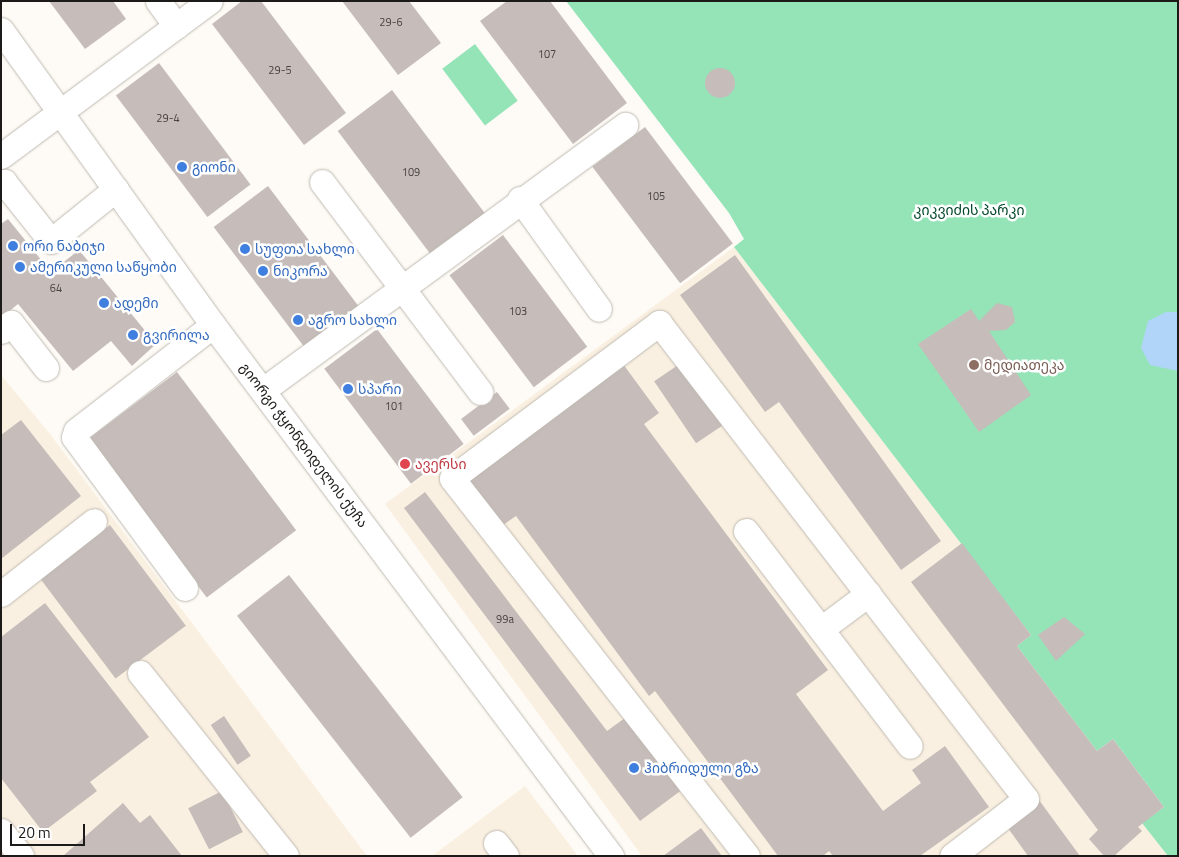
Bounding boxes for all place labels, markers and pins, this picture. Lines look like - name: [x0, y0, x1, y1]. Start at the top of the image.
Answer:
- place label: გიონი: [192, 159, 236, 175]
- marker: გიონი: [176, 161, 188, 173]
- place label: ორი ნაბიჯი: [23, 238, 105, 254]
- marker: ორი ნაბიჯი: [7, 240, 19, 252]
- place label: სუფთა სახლი: [255, 241, 355, 257]
- marker: სუფთა სახლი: [239, 243, 251, 255]
- place label: ამერიკული საწყობი: [30, 259, 177, 275]
- marker: ამერიკული საწყობი: [14, 261, 26, 273]
- place label: ნიკორა: [273, 263, 328, 279]
- marker: ნიკორა: [257, 265, 269, 277]
- place label: ადემი: [114, 295, 159, 311]
- marker: ადემი: [98, 297, 110, 309]
- place label: აგრო სახლი: [308, 312, 397, 328]
- marker: აგრო სახლი: [292, 314, 304, 326]
- place label: გვირილა: [143, 327, 210, 343]
- marker: გვირილა: [127, 329, 139, 341]
- place label: მედიათეკა: [984, 357, 1065, 373]
- marker: მედიათეკა: [968, 359, 980, 371]
- place label: სპარი: [358, 381, 401, 397]
- marker: სპარი: [342, 383, 354, 395]
- place label: ავერსი: [415, 456, 467, 472]
- marker: ავერსი: [399, 458, 411, 470]
- place label: ჰიბრიდული გზა: [644, 760, 759, 776]
- marker: ჰიბრიდული გზა: [628, 762, 640, 774]

